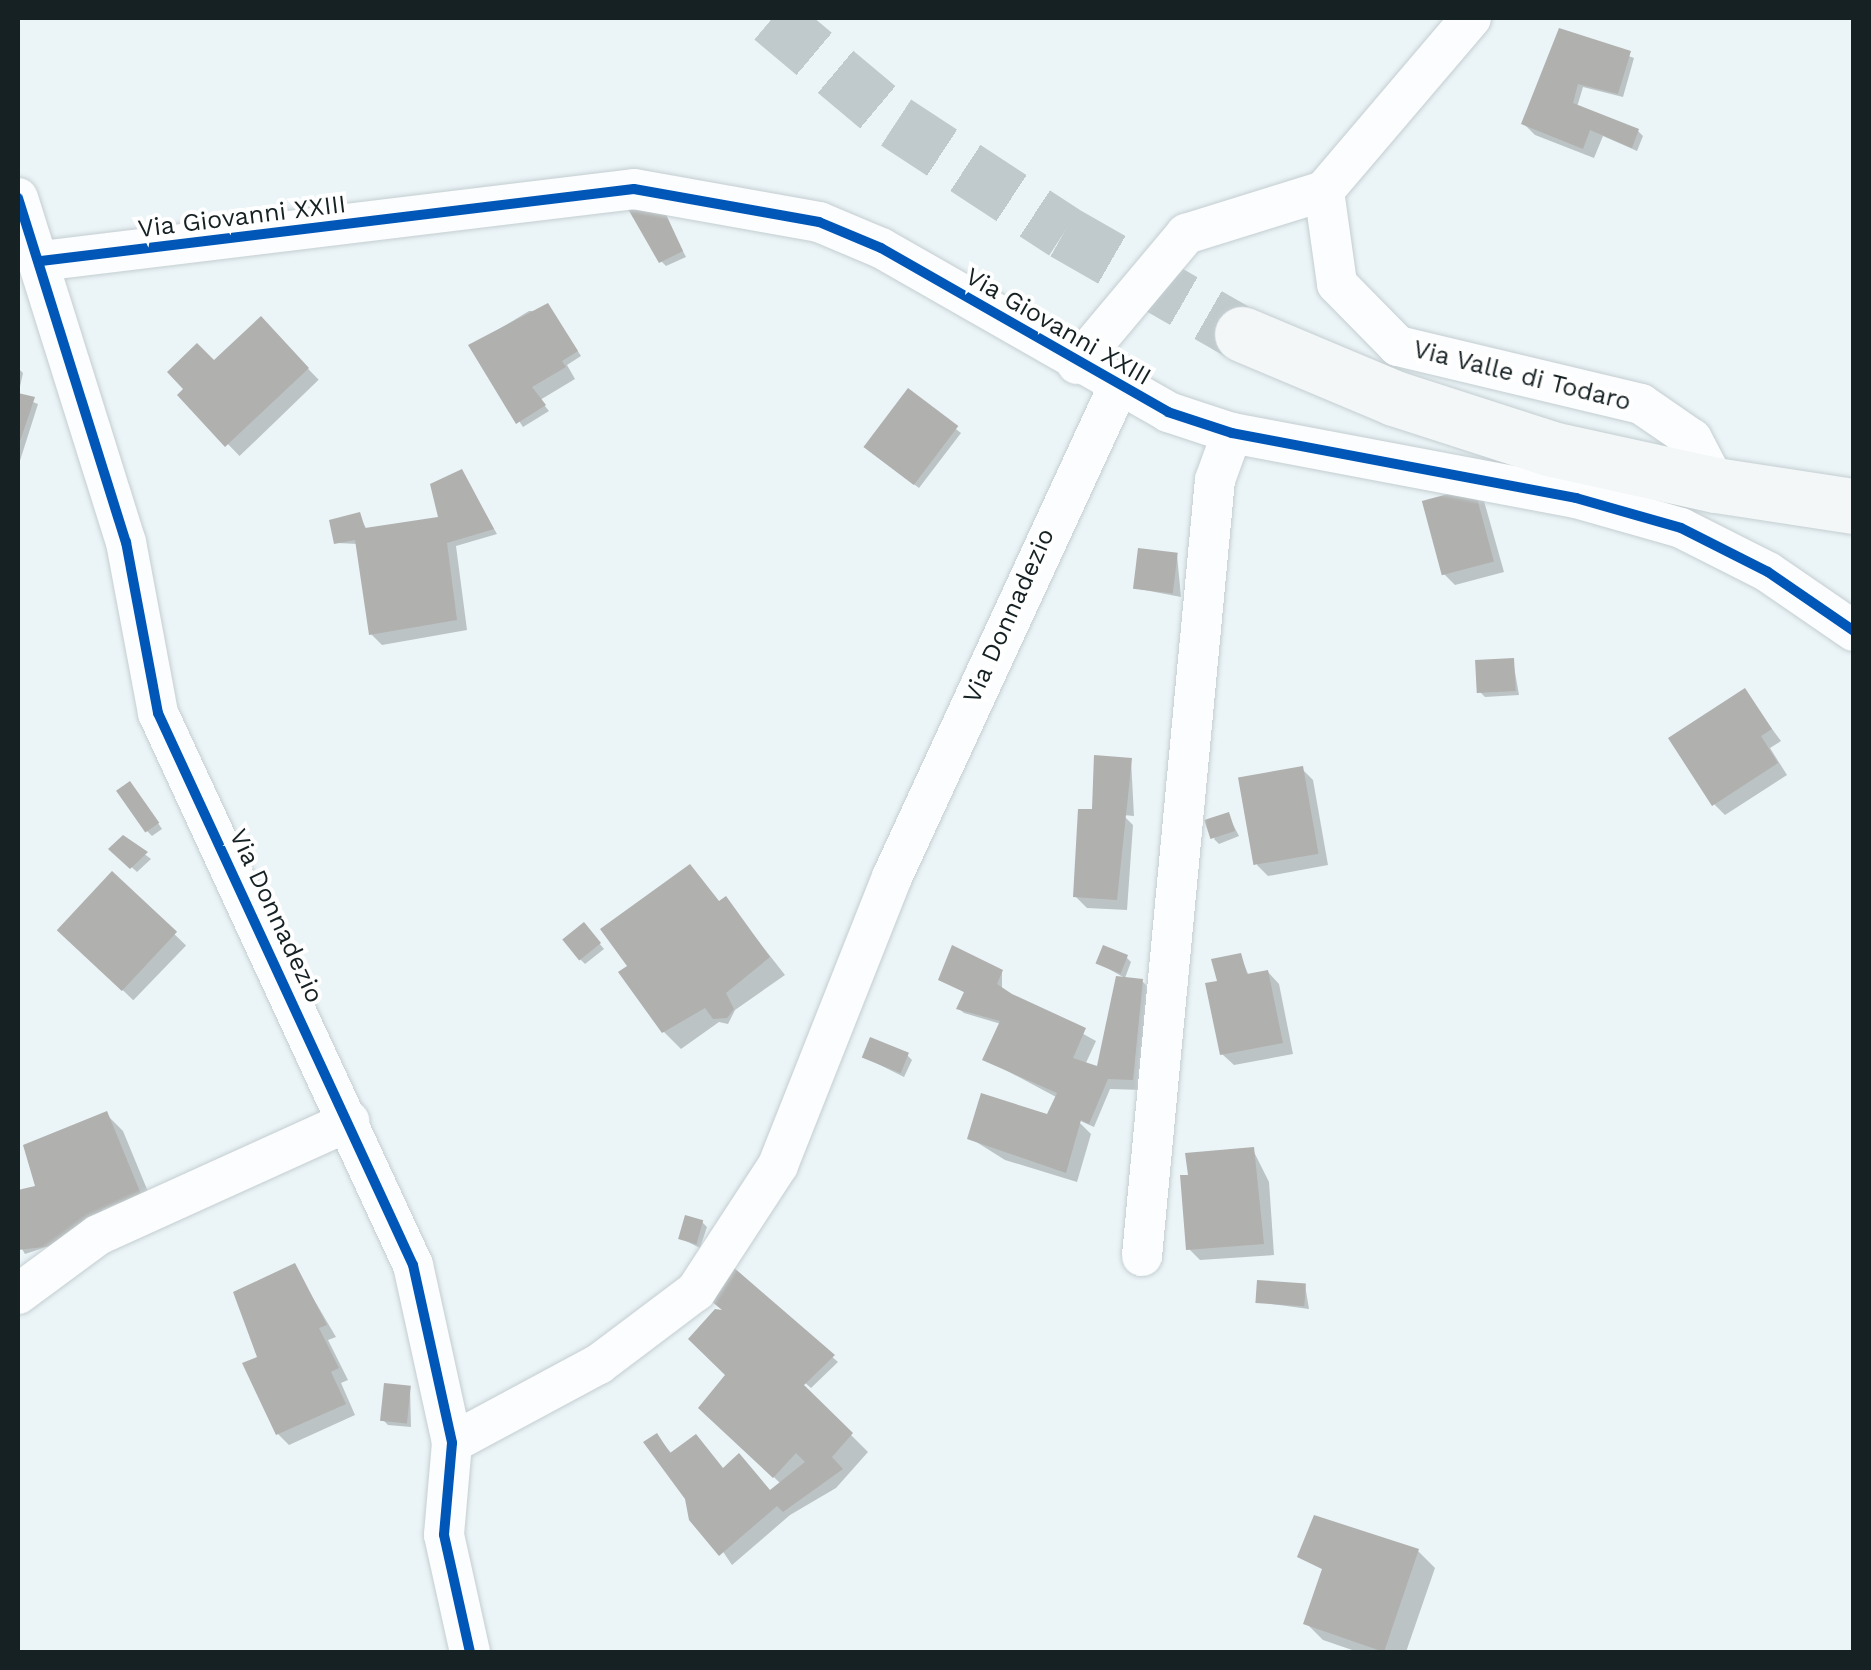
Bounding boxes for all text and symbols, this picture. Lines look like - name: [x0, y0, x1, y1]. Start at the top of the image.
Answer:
- street label: Via Giovanni XXIII: [136, 189, 348, 245]
- street label: Via Giovanni XXIII: [959, 261, 1157, 393]
- street label: Via Valle di Todaro: [1409, 334, 1635, 418]
- street label: Via Donnadezio: [957, 524, 1061, 708]
- street label: Via Donnadezio: [223, 824, 329, 1008]

